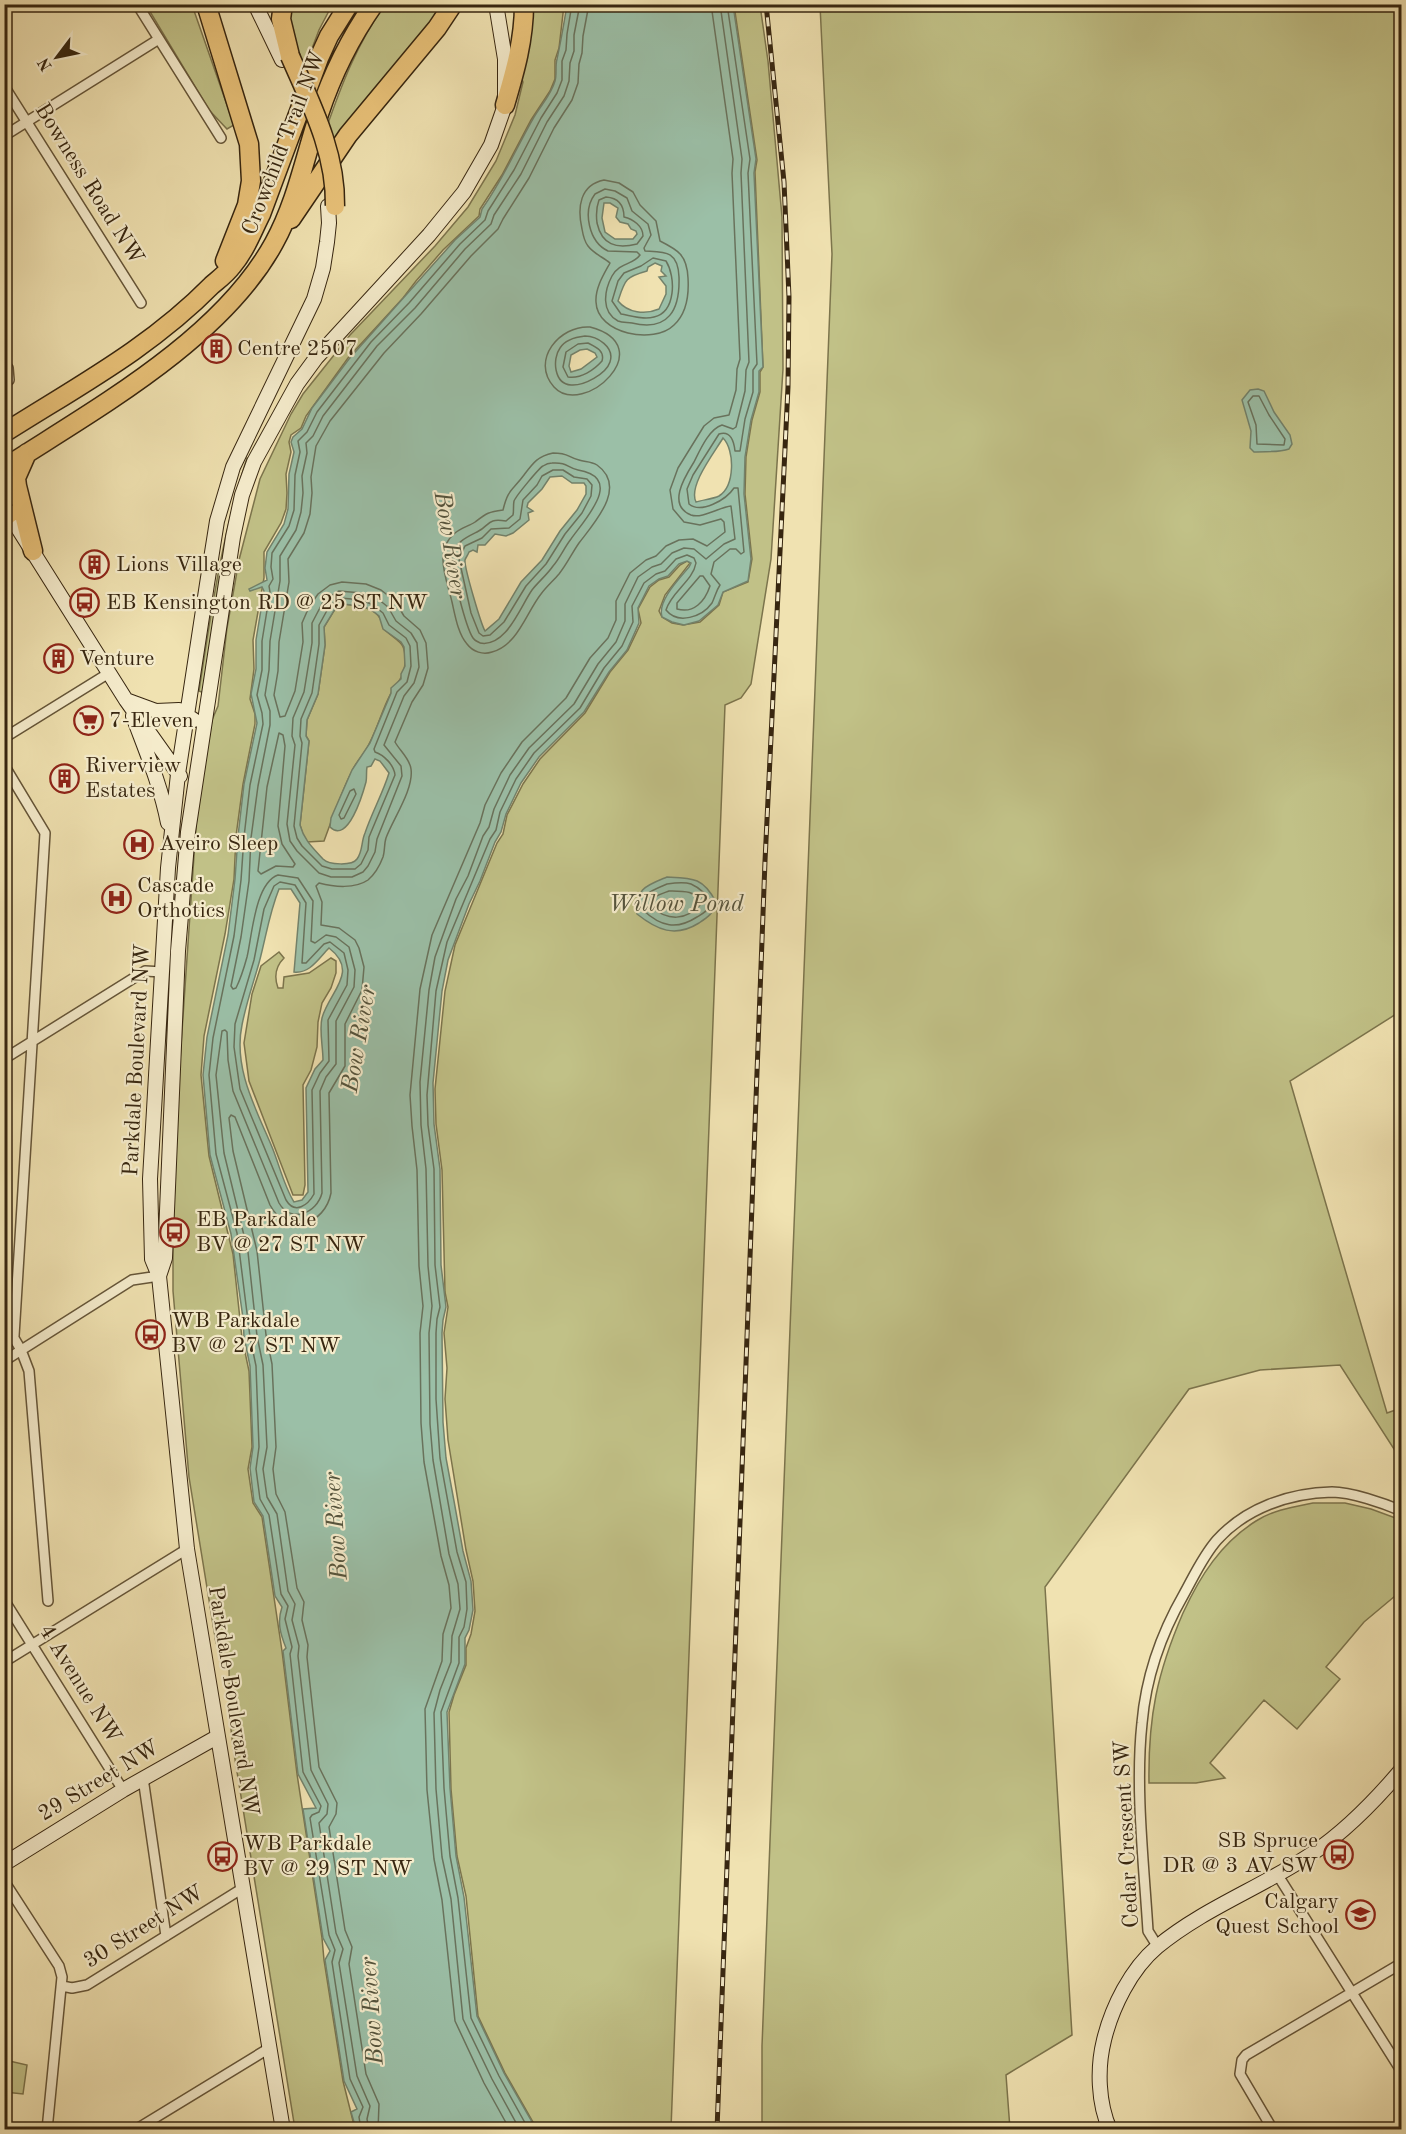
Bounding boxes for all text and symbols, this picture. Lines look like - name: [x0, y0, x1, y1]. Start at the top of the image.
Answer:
- north arrow: [27, 27, 87, 87]
- street label: Crowchild Trail NW: [239, 48, 329, 238]
- text: N: [36, 54, 56, 73]
- street label: Bowness Road NW: [30, 99, 148, 269]
- building icon: Centre 2507: [200, 333, 232, 365]
- place label: Centre 2507: [237, 338, 358, 360]
- water label: Bow River: [429, 489, 469, 601]
- building icon: Lions Village: [79, 549, 111, 581]
- place label: Lions Village: [116, 554, 242, 576]
- bus stop icon: EB Kensington RD @ 25 ST NW: [69, 587, 101, 619]
- place label: EB Kensington RD @ 25 ST NW: [106, 592, 428, 614]
- building icon: Venture: [42, 643, 74, 675]
- place label: Venture: [79, 648, 154, 670]
- supermarket icon: 7-Eleven: [72, 705, 104, 737]
- place label: 7-Eleven: [109, 710, 194, 732]
- place label: Riverview Estates: [85, 755, 181, 802]
- building icon: Riverview Estates: [48, 763, 80, 795]
- hospital icon: Aveiro Sleep: [122, 828, 154, 860]
- place label: Aveiro Sleep: [159, 833, 278, 855]
- place label: Cascade Orthotics: [137, 875, 225, 922]
- hospital icon: Cascade Orthotics: [100, 883, 132, 915]
- water label: Willow Pond: [608, 893, 744, 917]
- street label: Parkdale Boulevard NW: [120, 943, 154, 1177]
- water label: Bow River: [339, 983, 381, 1095]
- place label: EB Parkdale BV @ 27 ST NW: [196, 1209, 365, 1256]
- bus stop icon: EB Parkdale BV @ 27 ST NW: [159, 1217, 191, 1249]
- place label: WB Parkdale BV @ 27 ST NW: [171, 1310, 340, 1357]
- bus stop icon: WB Parkdale BV @ 27 ST NW: [134, 1318, 166, 1350]
- water label: Bow River: [321, 1470, 353, 1582]
- street label: Parkdale Boulevard NW: [204, 1584, 262, 1818]
- street label: 4 Avenue NW: [35, 1621, 125, 1747]
- street label: 29 Street NW: [35, 1736, 163, 1826]
- street label: Cedar Crescent SW: [1111, 1739, 1143, 1929]
- place label: SB Spruce DR @ 3 AV SW: [1162, 1830, 1318, 1877]
- place label: WB Parkdale BV @ 29 ST NW: [243, 1833, 412, 1880]
- bus stop icon: SB Spruce DR @ 3 AV SW: [1323, 1838, 1355, 1870]
- bus stop icon: WB Parkdale BV @ 29 ST NW: [206, 1841, 238, 1873]
- street label: 30 Street NW: [80, 1881, 208, 1973]
- place label: Calgary Quest School: [1215, 1891, 1339, 1938]
- school or university icon: Calgary Quest School: [1344, 1899, 1376, 1931]
- water label: Bow River: [357, 1955, 389, 2067]

